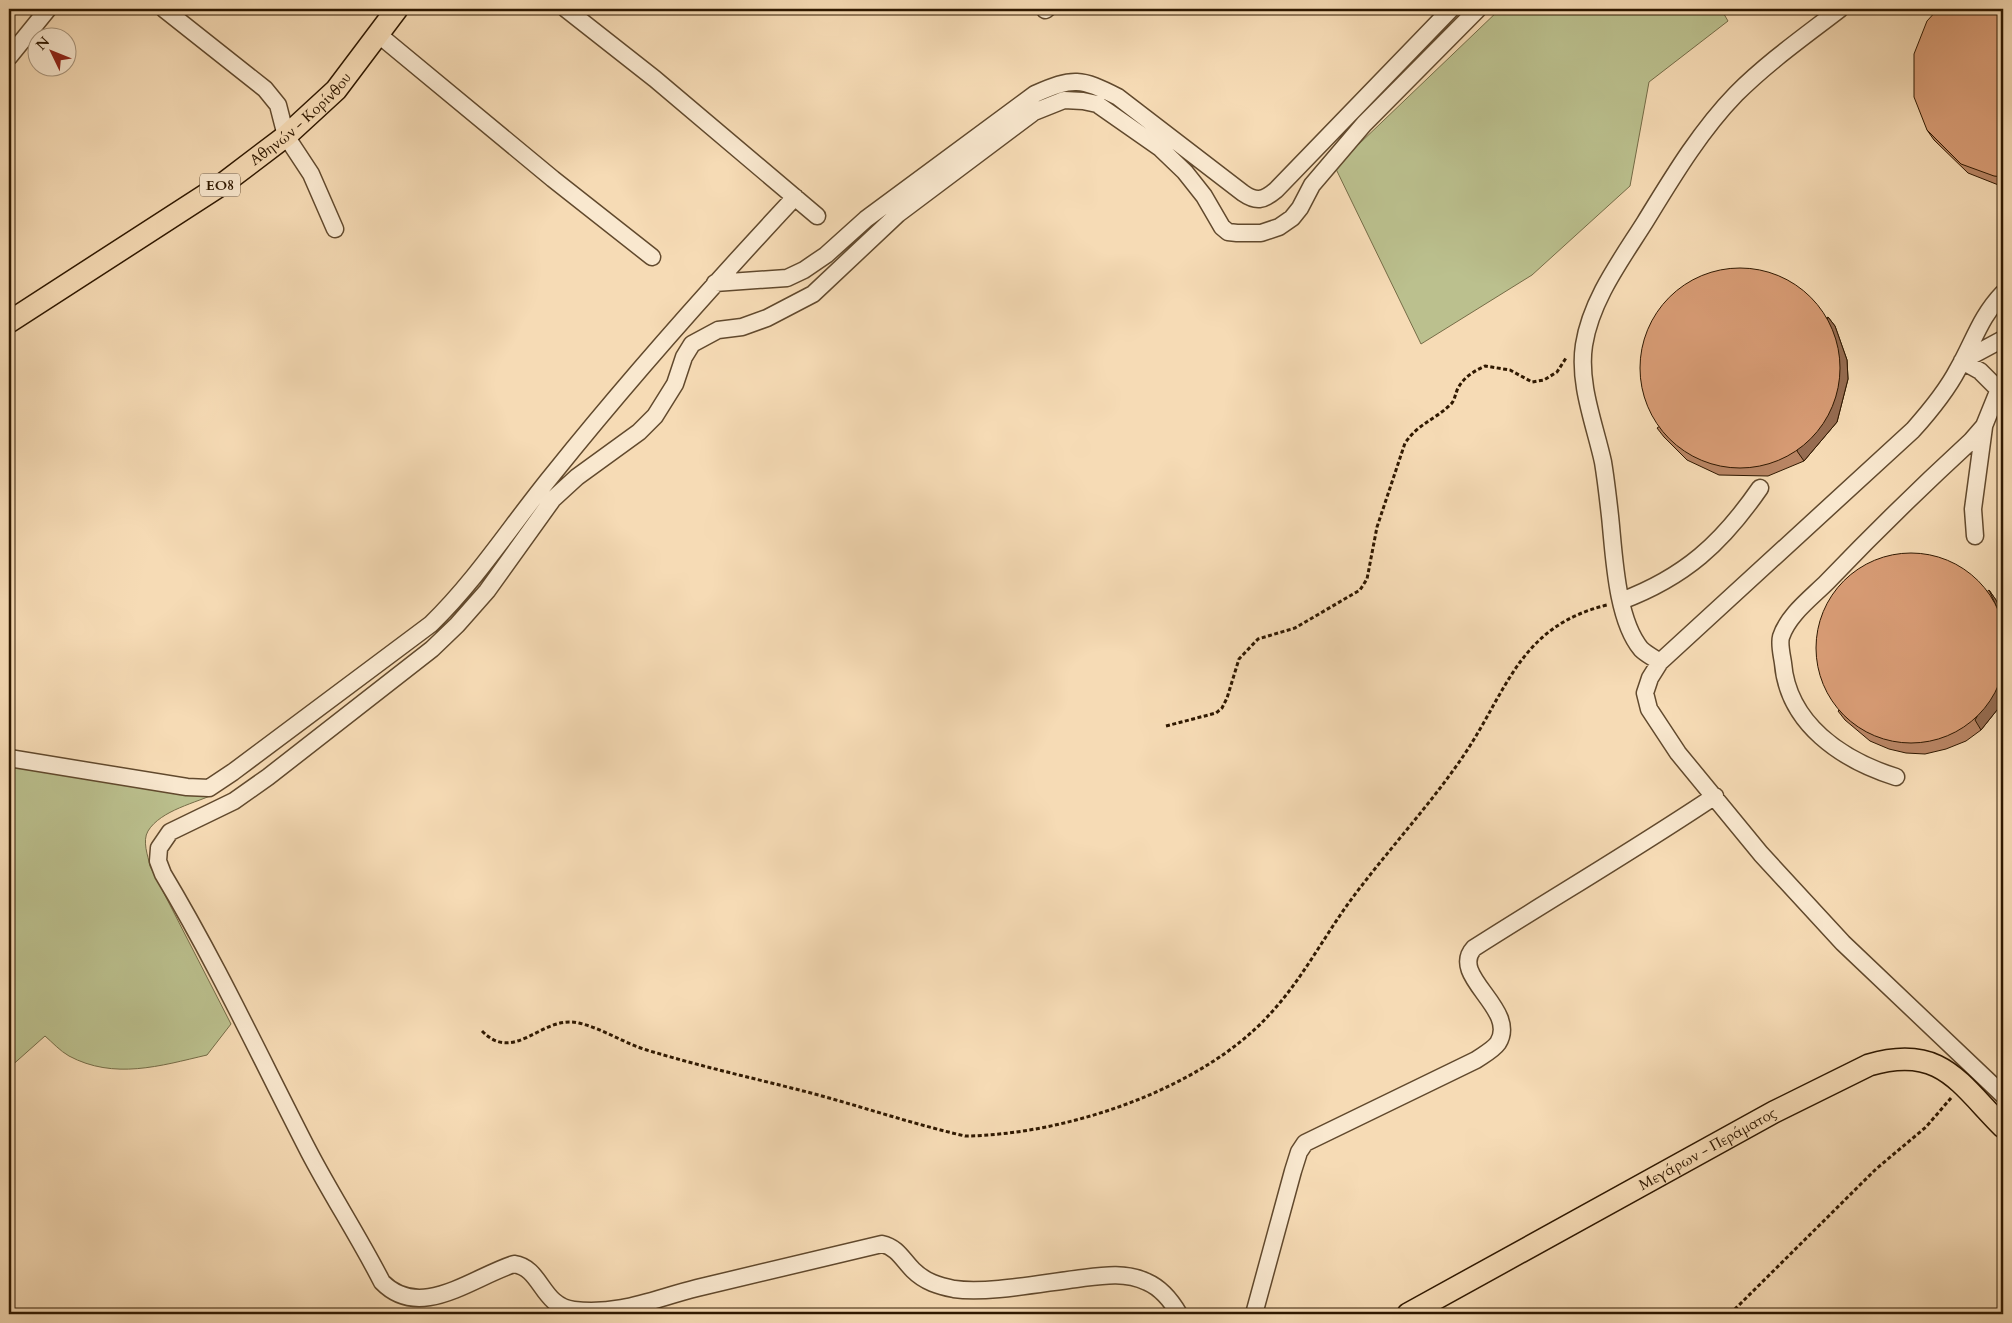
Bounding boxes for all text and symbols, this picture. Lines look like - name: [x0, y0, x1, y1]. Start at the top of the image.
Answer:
- north arrow: [28, 28, 78, 78]
- text: N: [32, 33, 54, 54]
- street label: Αθηνών - Κορίνθου: [245, 68, 356, 170]
- road number: ΕΟ8: [200, 174, 240, 196]
- street label: Μεγάρων - Περάματος: [1635, 1102, 1780, 1195]

